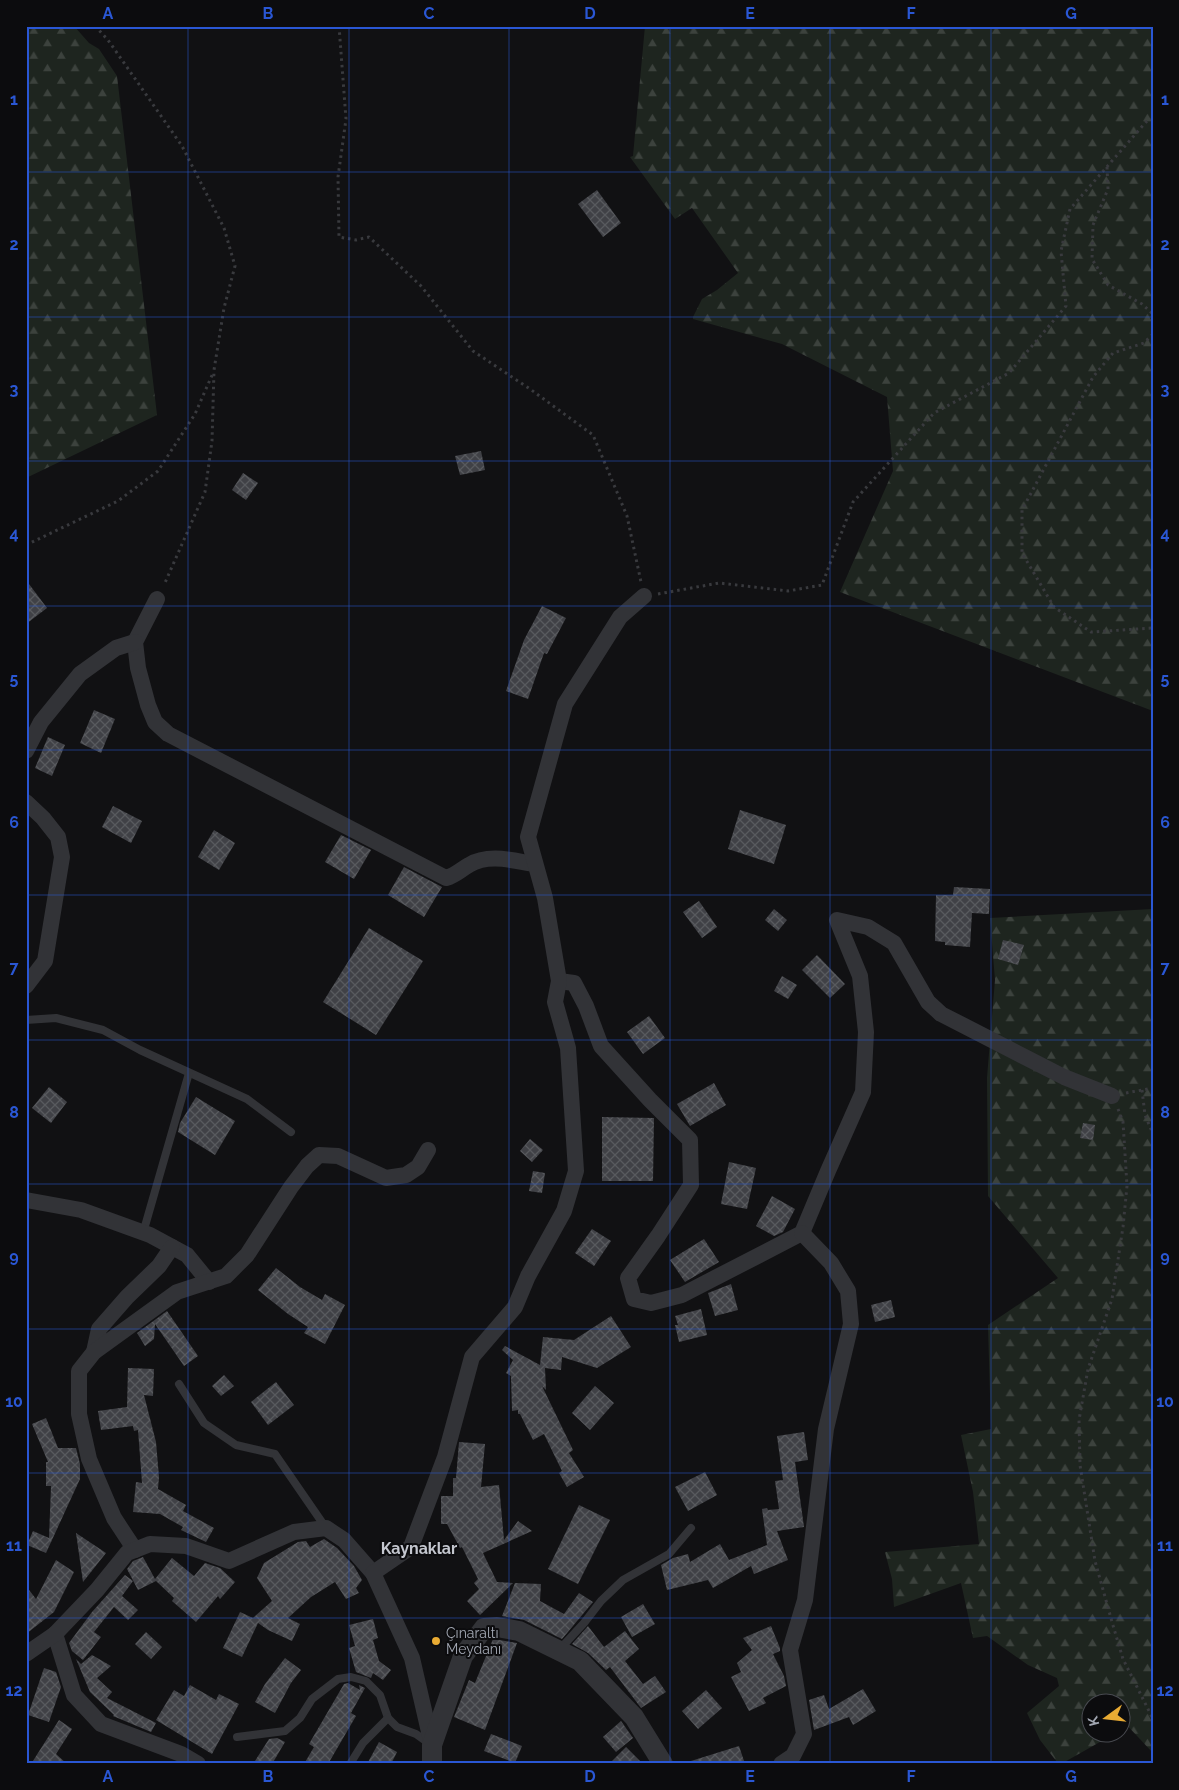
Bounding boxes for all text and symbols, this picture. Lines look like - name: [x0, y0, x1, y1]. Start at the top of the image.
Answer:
- text: A: [103, 4, 114, 23]
- text: B: [263, 4, 274, 23]
- text: C: [424, 4, 435, 23]
- text: D: [584, 4, 596, 23]
- text: E: [745, 4, 755, 23]
- text: F: [906, 4, 916, 23]
- text: G: [1065, 4, 1077, 23]
- text: 1: [10, 90, 18, 109]
- text: 1: [1161, 90, 1169, 109]
- text: 2: [9, 235, 19, 254]
- text: 2: [1160, 235, 1170, 254]
- text: 3: [10, 380, 19, 399]
- text: 3: [1161, 380, 1170, 399]
- text: 4: [9, 524, 19, 543]
- text: 4: [1160, 524, 1170, 543]
- text: 5: [10, 669, 19, 688]
- text: 5: [1161, 669, 1170, 688]
- text: 6: [9, 813, 19, 832]
- text: 6: [1160, 813, 1170, 832]
- text: 7: [10, 958, 19, 977]
- text: 7: [1161, 958, 1170, 977]
- text: 8: [9, 1103, 19, 1122]
- text: 8: [1160, 1103, 1170, 1122]
- text: 9: [9, 1247, 19, 1266]
- text: 9: [1160, 1247, 1170, 1266]
- text: 10: [5, 1392, 23, 1411]
- text: 10: [1156, 1392, 1174, 1411]
- text: 11: [6, 1536, 22, 1555]
- text: 11: [1157, 1536, 1173, 1555]
- district label: Kaynaklar: [381, 1539, 457, 1558]
- place label: Çınaraltı Meydanı: [446, 1625, 501, 1657]
- marker: Çınaraltı Meydanı: [430, 1635, 442, 1647]
- text: 12: [6, 1681, 22, 1700]
- text: 12: [1157, 1681, 1173, 1700]
- north arrow: [1082, 1692, 1132, 1742]
- text: K: [1084, 1714, 1102, 1728]
- text: A: [103, 1767, 114, 1786]
- text: B: [263, 1767, 274, 1786]
- text: C: [424, 1767, 435, 1786]
- text: D: [584, 1767, 596, 1786]
- text: E: [745, 1767, 755, 1786]
- text: F: [906, 1767, 916, 1786]
- text: G: [1065, 1767, 1077, 1786]

